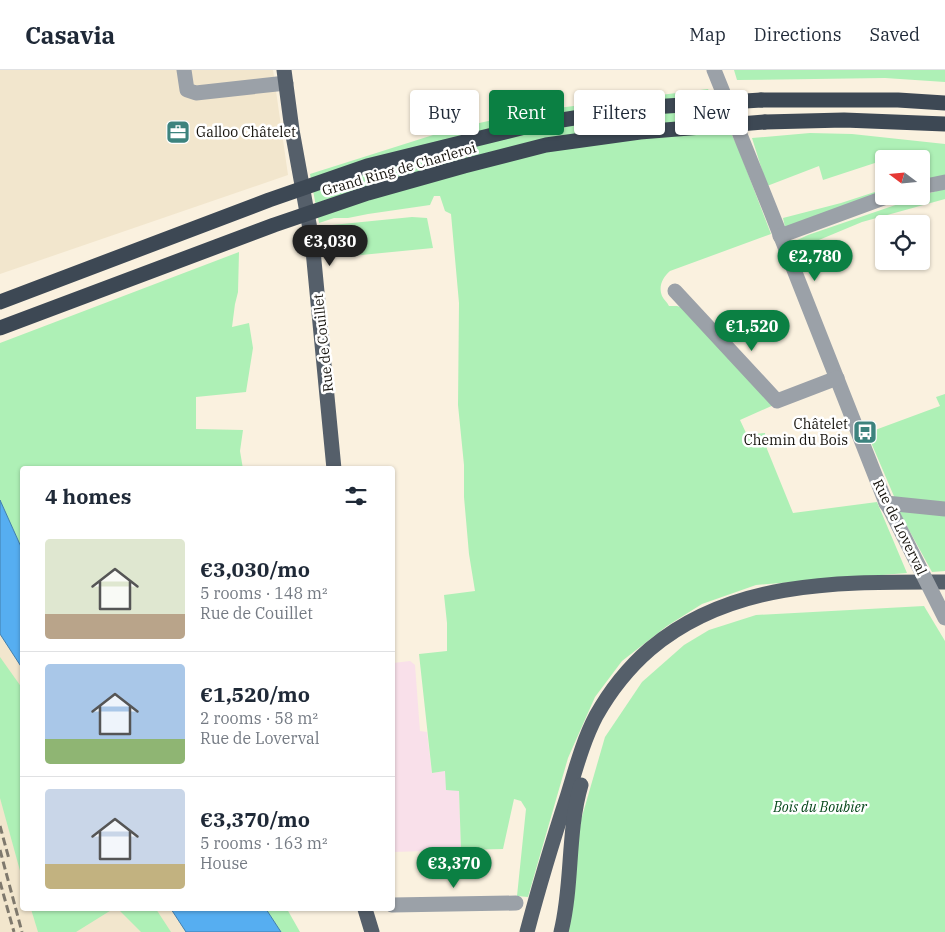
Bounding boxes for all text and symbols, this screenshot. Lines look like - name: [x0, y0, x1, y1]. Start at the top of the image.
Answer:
- text: Casavia: [25, 19, 115, 51]
- text: Map: [689, 23, 726, 46]
- text: Directions: [754, 23, 842, 46]
- text: Saved: [870, 23, 920, 46]
- chip: Buy: [410, 90, 479, 135]
- chip: Rent: [489, 90, 564, 135]
- chip: Filters: [574, 90, 665, 135]
- chip: New: [675, 90, 748, 135]
- office icon: Galloo Châtelet: [165, 119, 191, 145]
- place label: Galloo Châtelet: [196, 123, 296, 141]
- street label: Grand Ring de Charleroi: [320, 138, 478, 200]
- north arrow: [875, 150, 930, 205]
- map controls: [875, 150, 930, 270]
- button: locate: [875, 215, 930, 270]
- pin: €3,030: [289, 224, 371, 267]
- text: €3,030: [304, 231, 356, 251]
- pin: €2,780: [774, 240, 856, 282]
- text: €2,780: [789, 246, 841, 266]
- street label: Rue de Couillet: [309, 293, 337, 393]
- pin: €1,520: [711, 310, 793, 352]
- text: €1,520: [726, 316, 778, 336]
- place label: Châtelet Chemin du Bois: [744, 415, 848, 449]
- bus stop icon: Châtelet Chemin du Bois: [852, 419, 878, 445]
- street label: Rue de Loverval: [869, 476, 931, 578]
- text: 4 homes: [45, 482, 131, 510]
- icon: filters: [342, 482, 370, 510]
- text: €3,030/mo: [200, 555, 310, 583]
- icon: home: [85, 559, 145, 619]
- text: 5 rooms · 148 m²: [200, 583, 328, 603]
- text: Rue de Couillet: [200, 603, 313, 623]
- text: €1,520/mo: [200, 680, 310, 708]
- icon: home: [85, 684, 145, 744]
- text: 2 rooms · 58 m²: [200, 708, 318, 728]
- text: Rue de Loverval: [200, 728, 320, 748]
- park label: Bois du Boubier: [772, 798, 868, 816]
- text: €3,370/mo: [200, 805, 310, 833]
- icon: home: [85, 809, 145, 869]
- text: 5 rooms · 163 m²: [200, 833, 328, 853]
- pin: €3,370: [413, 846, 495, 889]
- text: House: [200, 853, 248, 873]
- text: €3,370: [428, 853, 480, 873]

